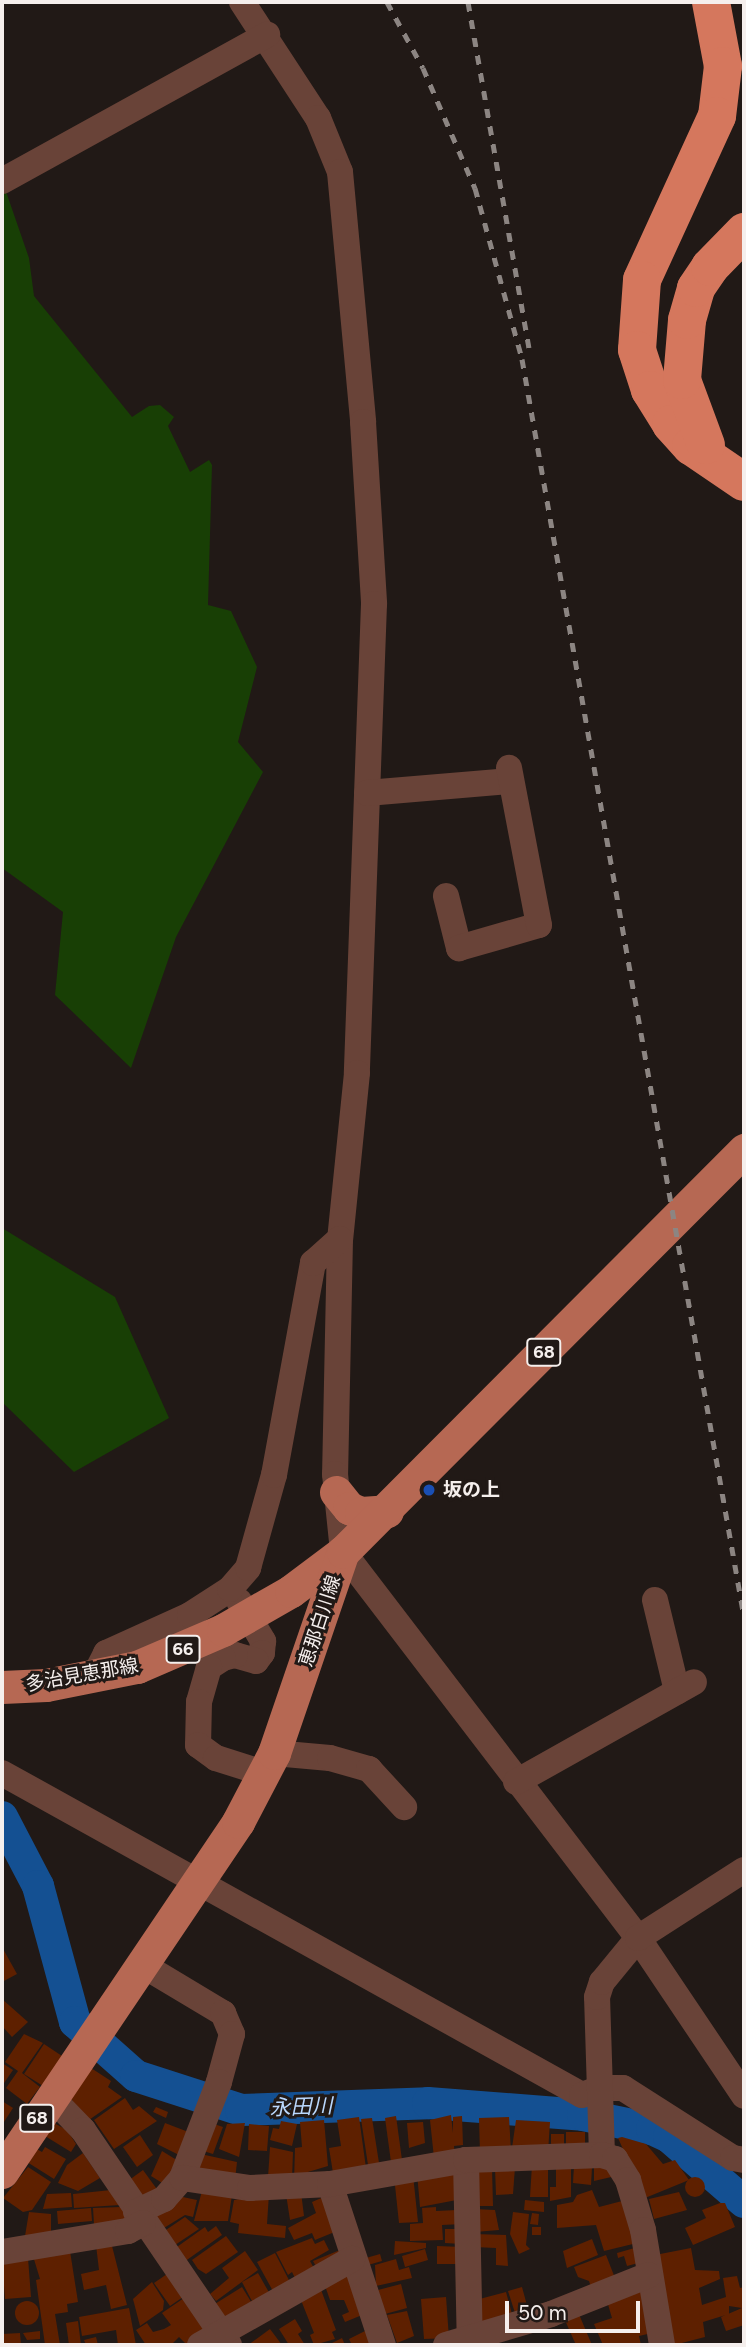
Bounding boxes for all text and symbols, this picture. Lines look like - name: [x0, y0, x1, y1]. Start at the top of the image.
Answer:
- road number: 68: [525, 1338, 563, 1366]
- place label: 坂の上: [443, 1479, 500, 1501]
- marker: 坂の上: [421, 1482, 437, 1498]
- street label: 恵那白川線: [294, 1572, 346, 1670]
- road number: 66: [166, 1634, 200, 1664]
- street label: 多治見恵那線: [24, 1654, 140, 1696]
- water label: 永田川: [269, 2093, 333, 2121]
- road number: 68: [18, 2104, 56, 2132]
- scale bar: [508, 2288, 643, 2332]
- text: 50 m: [518, 2300, 567, 2325]

